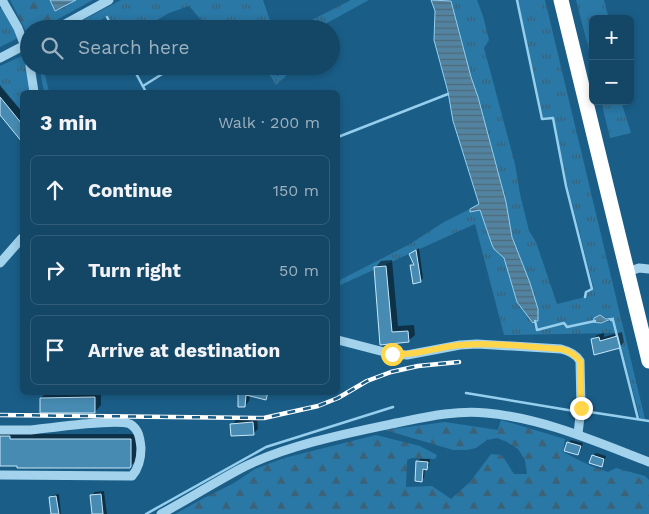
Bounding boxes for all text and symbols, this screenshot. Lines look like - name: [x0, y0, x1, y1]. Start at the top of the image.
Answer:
- map controls: [589, 15, 634, 105]
- button: +: [589, 15, 634, 60]
- search box: [20, 20, 340, 75]
- icon: search: [38, 34, 66, 62]
- text: Search here: [78, 36, 189, 59]
- button: −: [589, 60, 634, 105]
- text: 3 min: [40, 110, 97, 135]
- text: Walk · 200 m: [218, 113, 320, 132]
- icon: ahead: [41, 176, 69, 204]
- text: Continue: [88, 179, 172, 202]
- text: 150 m: [273, 181, 319, 200]
- icon: right: [41, 256, 69, 284]
- text: Turn right: [88, 259, 181, 282]
- text: 50 m: [279, 261, 319, 280]
- icon: arrive: [41, 336, 69, 364]
- text: Arrive at destination: [88, 339, 280, 362]
- route start: [381, 343, 404, 366]
- route end: [570, 397, 593, 420]

